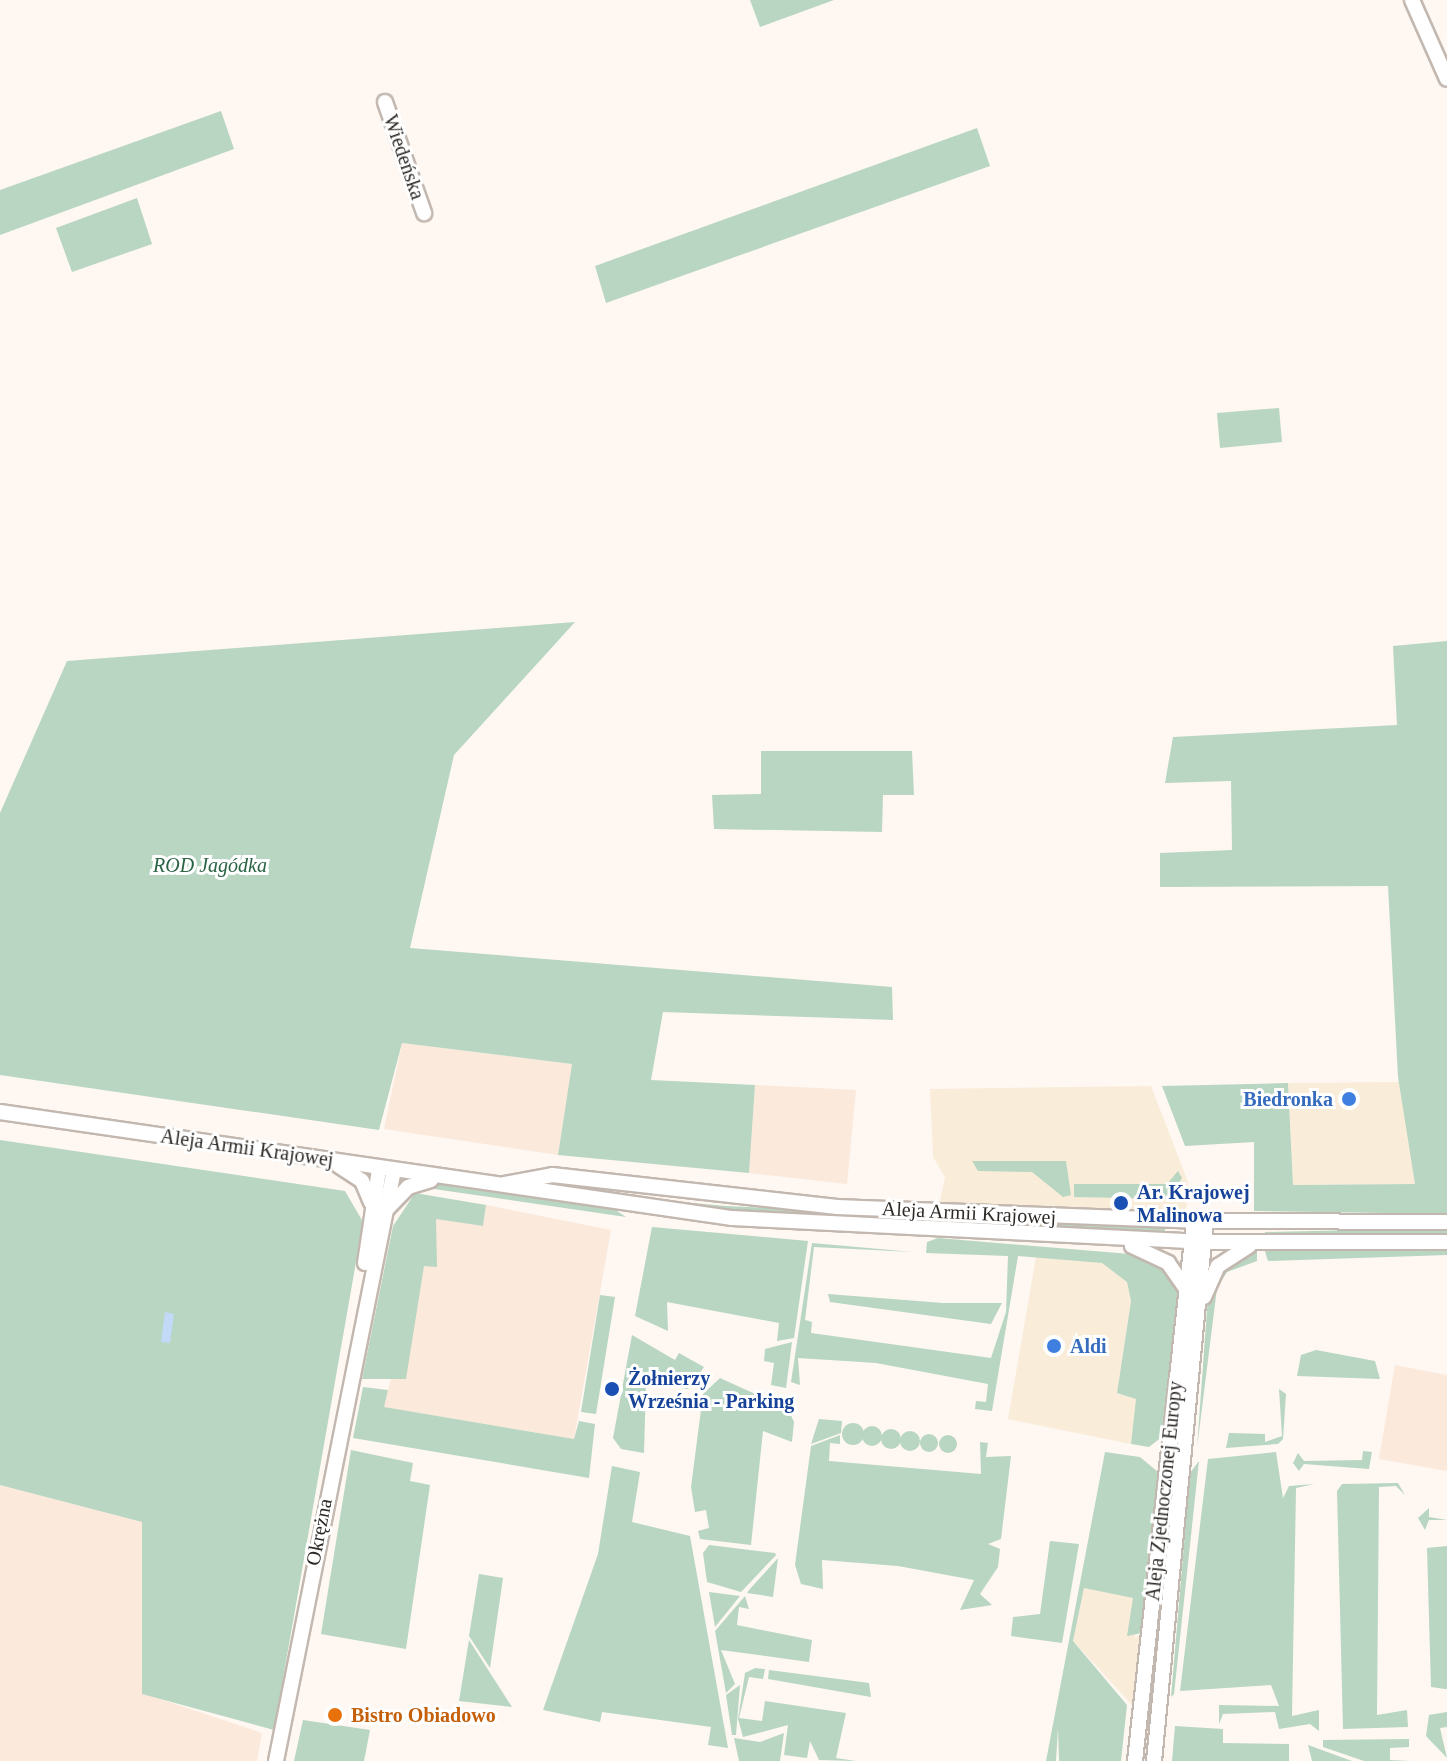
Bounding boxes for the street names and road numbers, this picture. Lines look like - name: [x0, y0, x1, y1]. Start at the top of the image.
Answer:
- street label: Wiedeńska: [378, 111, 430, 203]
- street label: Aleja Armii Krajowej: [158, 1124, 336, 1172]
- street label: Aleja Armii Krajowej: [881, 1196, 1057, 1230]
- street label: Aleja Zjednoczonej Europy: [1141, 1380, 1187, 1602]
- street label: Okrężna: [301, 1496, 337, 1568]

